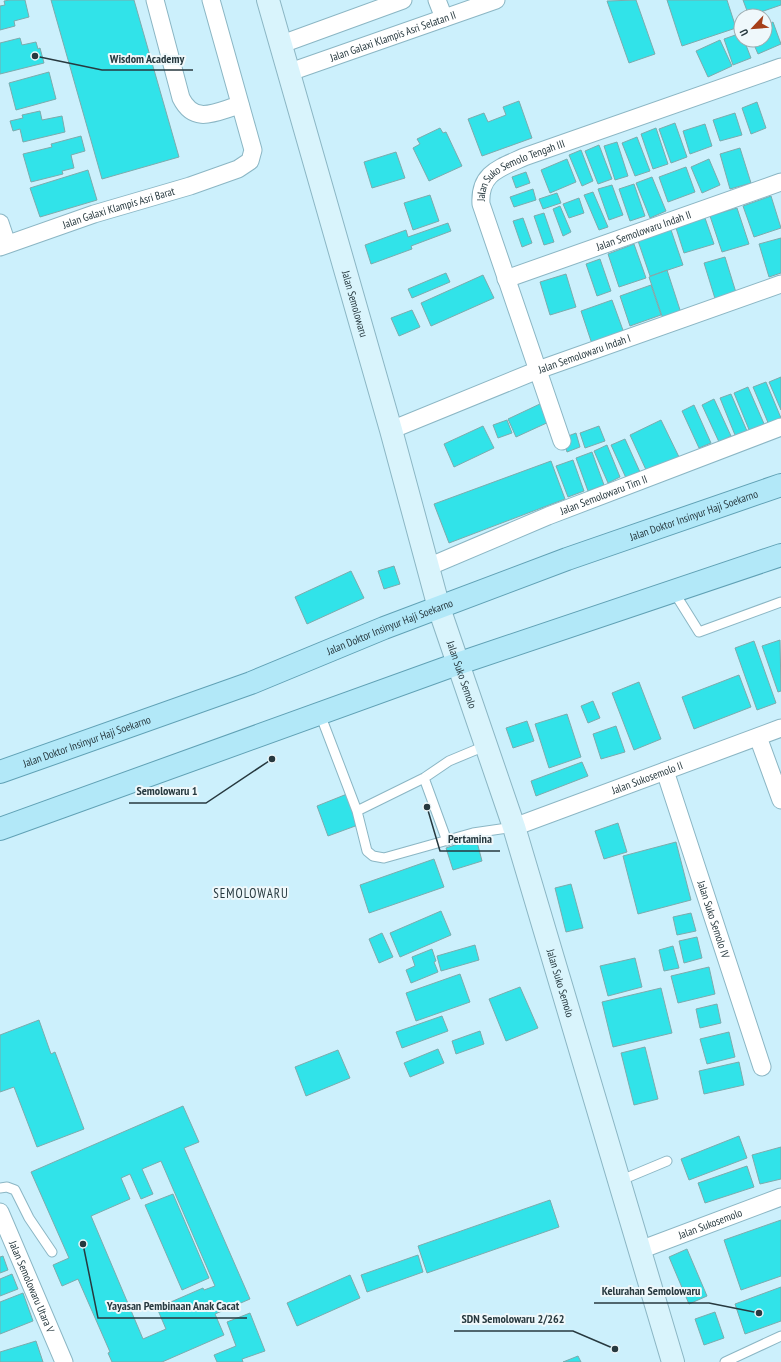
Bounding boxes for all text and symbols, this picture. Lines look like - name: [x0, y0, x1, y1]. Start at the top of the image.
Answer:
- street label: Jalan Galaxi Klampis Asri Selatan II: [327, 8, 458, 65]
- north arrow: [733, 8, 773, 48]
- text: U: [736, 26, 752, 38]
- callout: Wisdom Academy: [102, 46, 193, 70]
- text: Wisdom Academy: [109, 51, 184, 66]
- street label: Jalan Suko Semolo Tengah III: [474, 136, 567, 202]
- street label: Jalan Galaxi Klampis Asri Barat: [60, 184, 176, 232]
- street label: Jalan Semolowaru Indah II: [593, 207, 693, 254]
- street label: Jalan Semolowaru: [338, 268, 371, 339]
- street label: Jalan Semolowaru Indah I: [535, 331, 632, 377]
- street label: Jalan Semolowaru Tim II: [557, 472, 649, 518]
- street label: Jalan Doktor Insinyur Haji Soekarno: [627, 486, 760, 544]
- street label: Jalan Doktor Insinyur Haji Soekarno: [324, 596, 455, 658]
- street label: Jalan Suko Semolo: [443, 638, 480, 710]
- street label: Jalan Doktor Insinyur Haji Soekarno: [20, 712, 153, 771]
- street label: Jalan Sukosemolo II: [609, 758, 685, 798]
- callout: Semolowaru 1: [129, 779, 206, 803]
- text: Semolowaru 1: [136, 783, 198, 798]
- callout: Pertamina: [440, 827, 500, 851]
- text: Pertamina: [448, 831, 492, 846]
- street label: Jalan Suko Semolo IV: [694, 878, 733, 961]
- district label: SEMOLOWARU: [213, 885, 289, 902]
- street label: Jalan Suko Semolo: [543, 946, 577, 1019]
- street label: Jalan Sukosemolo: [675, 1205, 744, 1242]
- street label: Jalan Semolowaru Utara V: [6, 1238, 58, 1335]
- callout: Kelurahan Semolowaru: [594, 1279, 709, 1303]
- text: Kelurahan Semolowaru: [602, 1283, 700, 1298]
- callout: Yayasan Pembinaan Anak Cacat: [98, 1294, 247, 1318]
- text: Yayasan Pembinaan Anak Cacat: [106, 1298, 240, 1313]
- callout: SDN Semolowaru 2/262: [454, 1307, 573, 1331]
- text: SDN Semolowaru 2/262: [461, 1311, 565, 1326]

